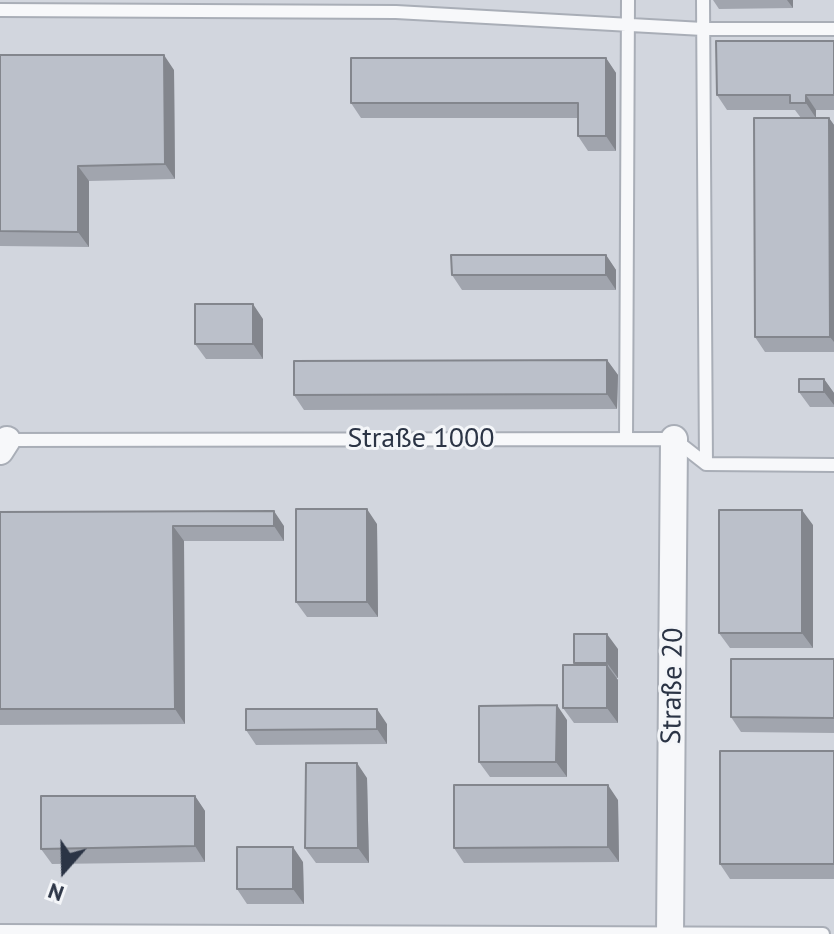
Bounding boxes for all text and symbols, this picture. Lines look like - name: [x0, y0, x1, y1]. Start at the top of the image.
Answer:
- street label: Straße 1000: [347, 422, 495, 456]
- street label: Straße 20: [655, 627, 691, 745]
- north arrow: [24, 830, 104, 910]
- text: N: [44, 877, 67, 908]

